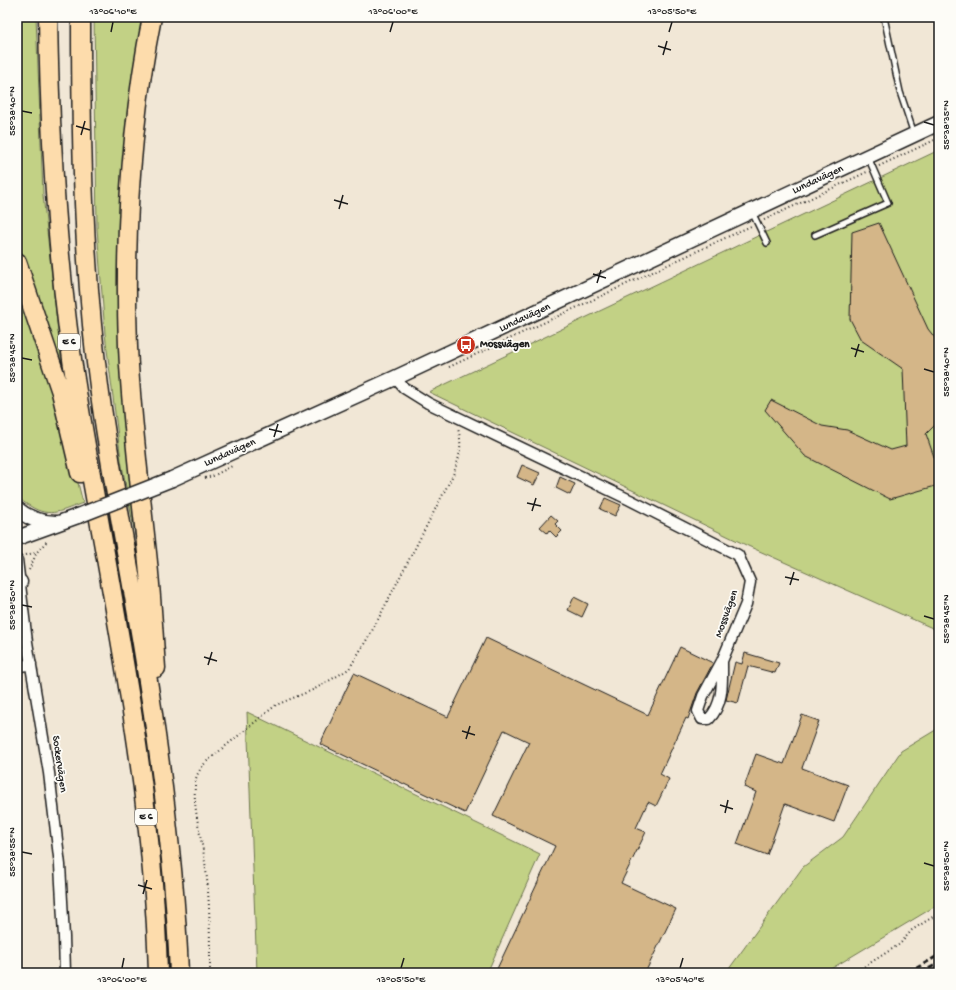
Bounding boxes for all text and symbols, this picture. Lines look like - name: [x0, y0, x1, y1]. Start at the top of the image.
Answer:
- text: 13°06'10"E: [88, 6, 137, 18]
- text: 13°06'00"E: [368, 6, 418, 18]
- text: 13°05'50"E: [647, 6, 697, 18]
- text: 55°38'40"N: [7, 86, 19, 136]
- text: 55°38'35"N: [941, 100, 953, 150]
- street label: Lundavägen: [790, 163, 846, 197]
- street label: Lundavägen: [497, 301, 553, 335]
- text: 55°38'45"N: [7, 333, 19, 382]
- road number: E 6: [58, 334, 80, 350]
- bus stop icon: Mossvägen: [455, 334, 477, 356]
- place label: Mossvägen: [480, 339, 530, 352]
- text: 55°38'40"N: [941, 347, 953, 397]
- street label: Lundavägen: [202, 436, 258, 470]
- text: 55°38'50"N: [7, 580, 19, 630]
- street label: Mossvägen: [713, 588, 741, 639]
- text: 55°38'45"N: [941, 594, 953, 643]
- street label: Sockervägen: [49, 735, 69, 794]
- road number: E 6: [135, 809, 157, 825]
- text: 55°38'55"N: [7, 827, 19, 877]
- text: 55°38'50"N: [941, 841, 953, 891]
- text: 13°06'00"E: [97, 974, 147, 986]
- text: 13°05'50"E: [376, 974, 426, 986]
- text: 13°05'40"E: [655, 974, 705, 986]

